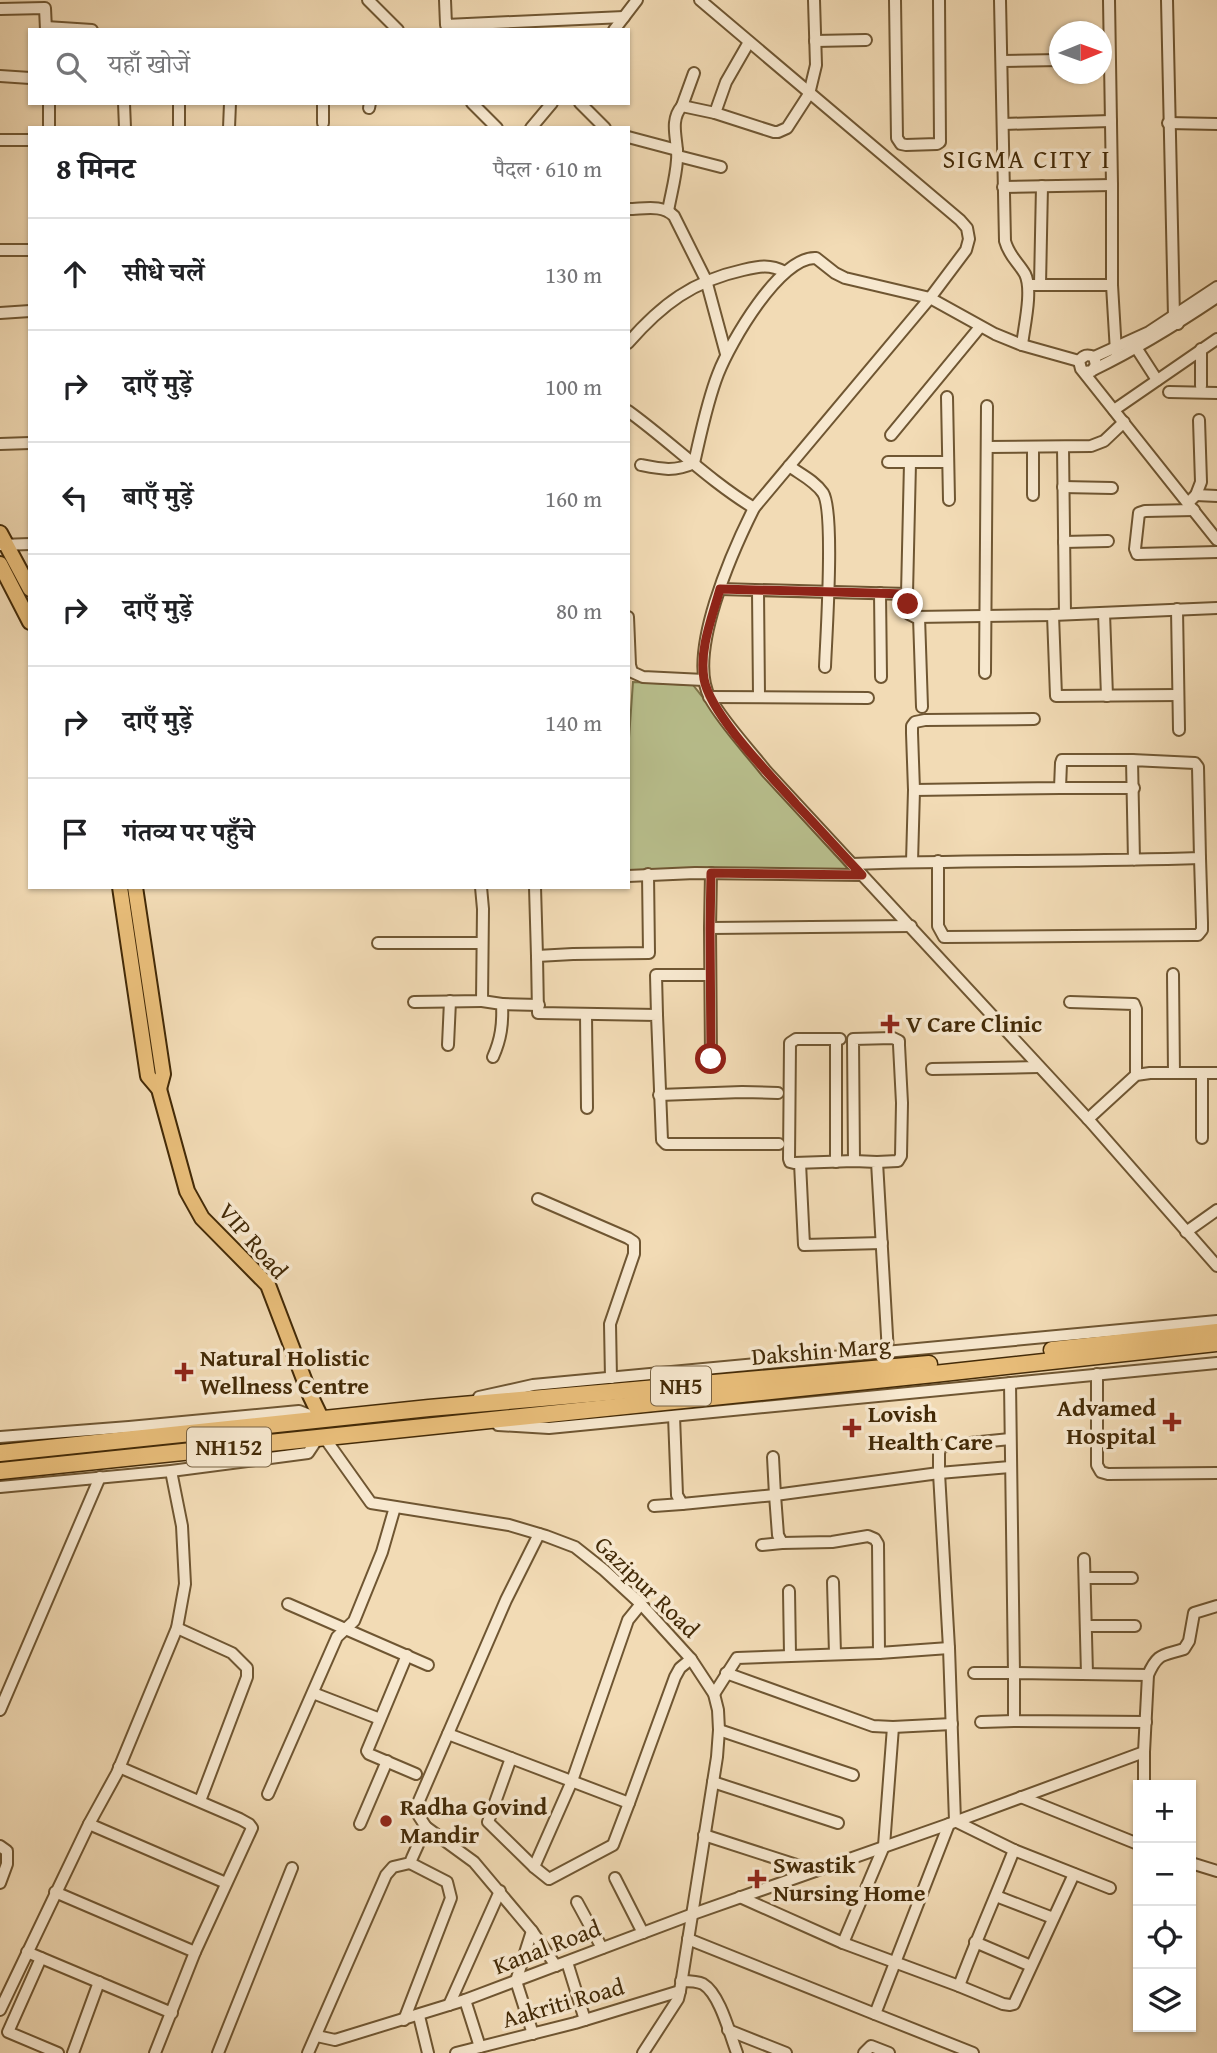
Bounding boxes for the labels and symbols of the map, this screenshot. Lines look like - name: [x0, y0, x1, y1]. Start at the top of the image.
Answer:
- north arrow: [1049, 21, 1112, 84]
- district label: SIGMA CITY I: [943, 139, 1111, 178]
- route end: [892, 588, 923, 619]
- place label: V Care Clinic: [906, 1006, 1042, 1041]
- marker: V Care Clinic: [880, 1014, 900, 1034]
- route start: [695, 1043, 726, 1074]
- street label: VIP Road: [210, 1195, 297, 1287]
- street label: Dakshin Marg: [750, 1327, 892, 1374]
- place label: Natural Holistic Wellness Centre: [200, 1340, 369, 1403]
- marker: Natural Holistic Wellness Centre: [174, 1362, 194, 1382]
- road number: NH5: [651, 1366, 711, 1406]
- place label: Advamed Hospital: [1057, 1390, 1157, 1453]
- place label: Lovish Health Care: [868, 1396, 993, 1459]
- marker: Advamed Hospital: [1162, 1412, 1182, 1432]
- marker: Lovish Health Care: [842, 1418, 862, 1438]
- road number: NH152: [187, 1428, 271, 1466]
- street label: Gazipur Road: [587, 1527, 708, 1646]
- place label: Radha Govind Mandir: [400, 1789, 548, 1852]
- marker: Radha Govind Mandir: [378, 1813, 394, 1829]
- place label: Swastik Nursing Home: [773, 1847, 926, 1910]
- marker: Swastik Nursing Home: [747, 1869, 767, 1889]
- street label: Kanal Road: [488, 1910, 606, 1983]
- street label: Aakriti Road: [498, 1968, 628, 2037]

